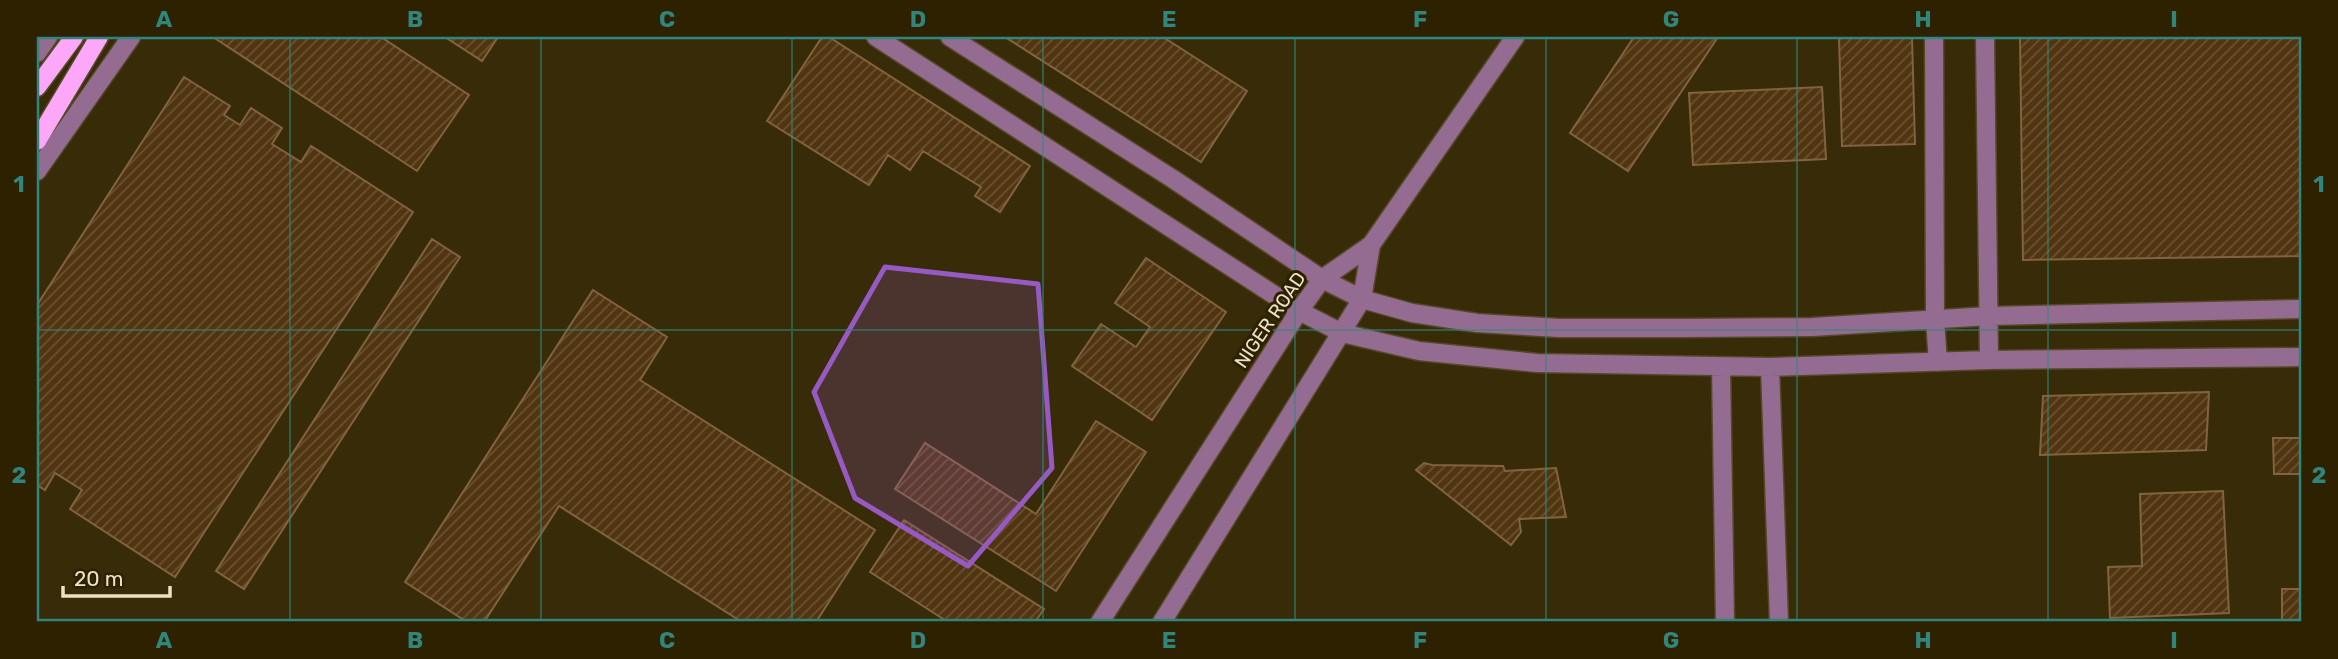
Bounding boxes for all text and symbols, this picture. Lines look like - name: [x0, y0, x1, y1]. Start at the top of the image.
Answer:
- text: A: [156, 5, 173, 33]
- text: B: [407, 5, 423, 33]
- text: C: [659, 5, 675, 33]
- text: D: [910, 5, 926, 33]
- text: E: [1162, 5, 1176, 33]
- text: F: [1413, 5, 1427, 33]
- text: G: [1663, 5, 1679, 33]
- text: H: [1914, 5, 1932, 33]
- text: I: [2170, 5, 2178, 33]
- text: 1: [13, 170, 25, 198]
- text: 1: [2313, 170, 2325, 198]
- street label: NIGER ROAD: [1229, 268, 1311, 372]
- text: 2: [12, 461, 26, 489]
- text: 2: [2312, 461, 2326, 489]
- scale bar: [63, 554, 170, 598]
- text: 20 m: [74, 566, 123, 591]
- text: A: [156, 626, 173, 654]
- text: B: [407, 626, 423, 654]
- text: C: [659, 626, 675, 654]
- text: D: [910, 626, 926, 654]
- text: E: [1162, 626, 1176, 654]
- text: F: [1413, 626, 1427, 654]
- text: G: [1663, 626, 1679, 654]
- text: H: [1914, 626, 1932, 654]
- text: I: [2170, 626, 2178, 654]

